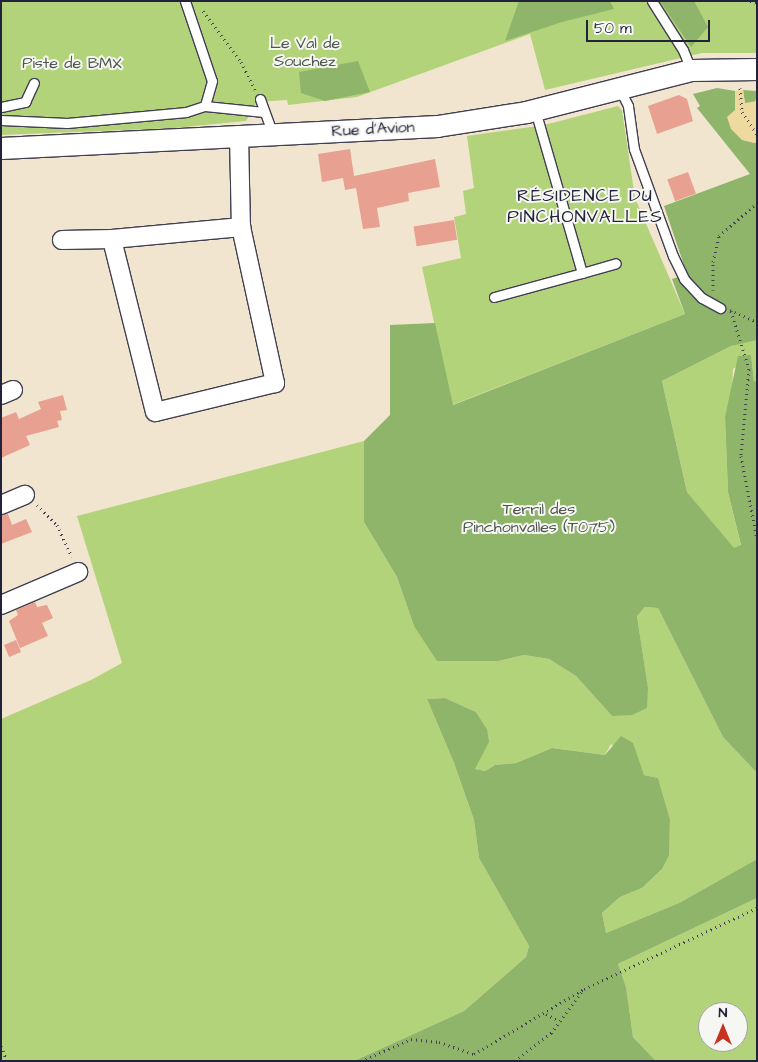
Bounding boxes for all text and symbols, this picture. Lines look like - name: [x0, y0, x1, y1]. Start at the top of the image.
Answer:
- scale bar: [588, 10, 712, 42]
- text: 50 m: [594, 18, 632, 39]
- park label: Le Val de Souchez: [270, 33, 340, 71]
- park label: Piste de BMX: [22, 53, 122, 73]
- street label: Rue d'Avion: [331, 117, 415, 141]
- district label: RÉSIDENCE DU PINCHONVALLES: [506, 186, 664, 228]
- park label: Terril des Pinchonvalles (T075): [463, 499, 615, 537]
- north arrow: [698, 1002, 748, 1052]
- text: N: [719, 1003, 727, 1023]

